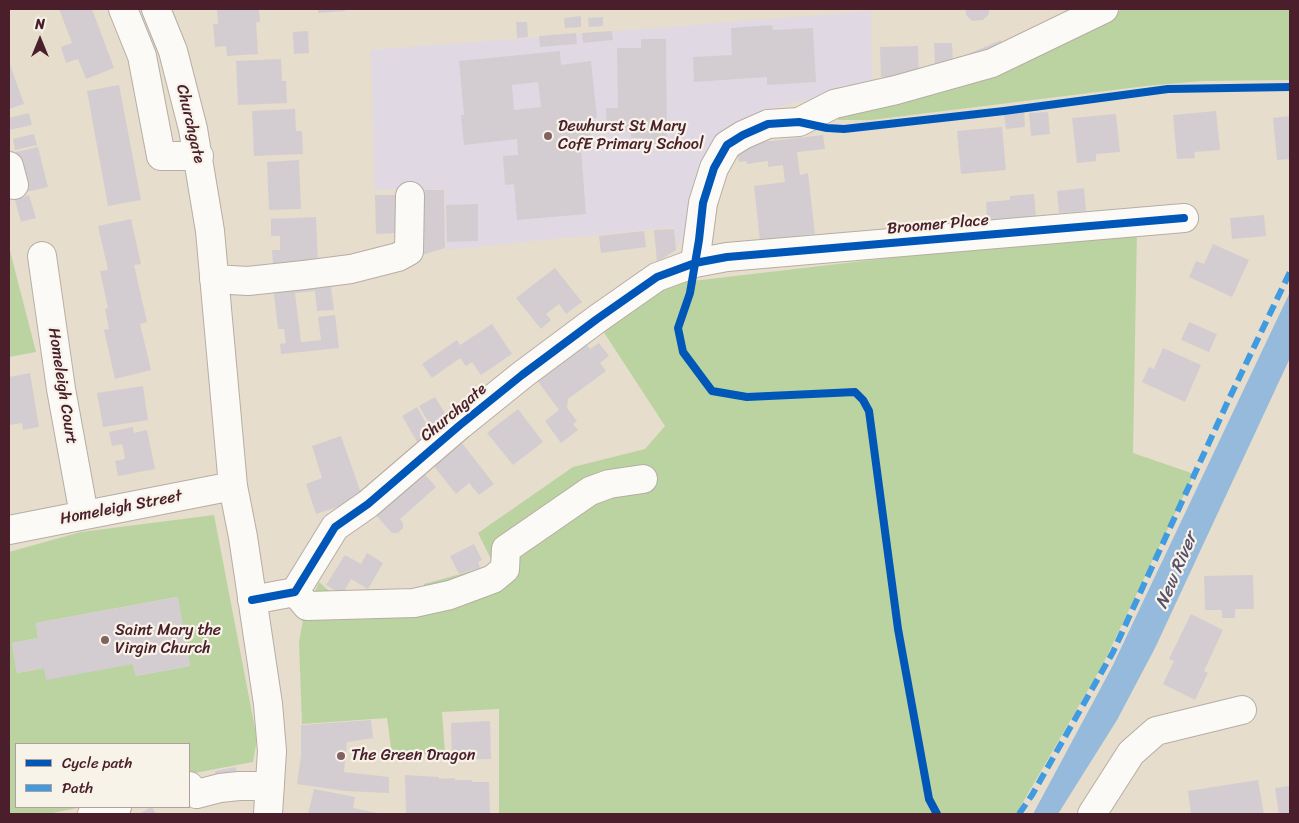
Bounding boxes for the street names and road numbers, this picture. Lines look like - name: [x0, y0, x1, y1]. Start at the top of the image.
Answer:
- street label: Churchgate: [172, 83, 208, 165]
- street label: Broomer Place: [886, 211, 990, 239]
- street label: Homeleigh Court: [43, 326, 81, 446]
- street label: Churchgate: [417, 380, 491, 446]
- street label: Homeleigh Street: [58, 487, 184, 529]

